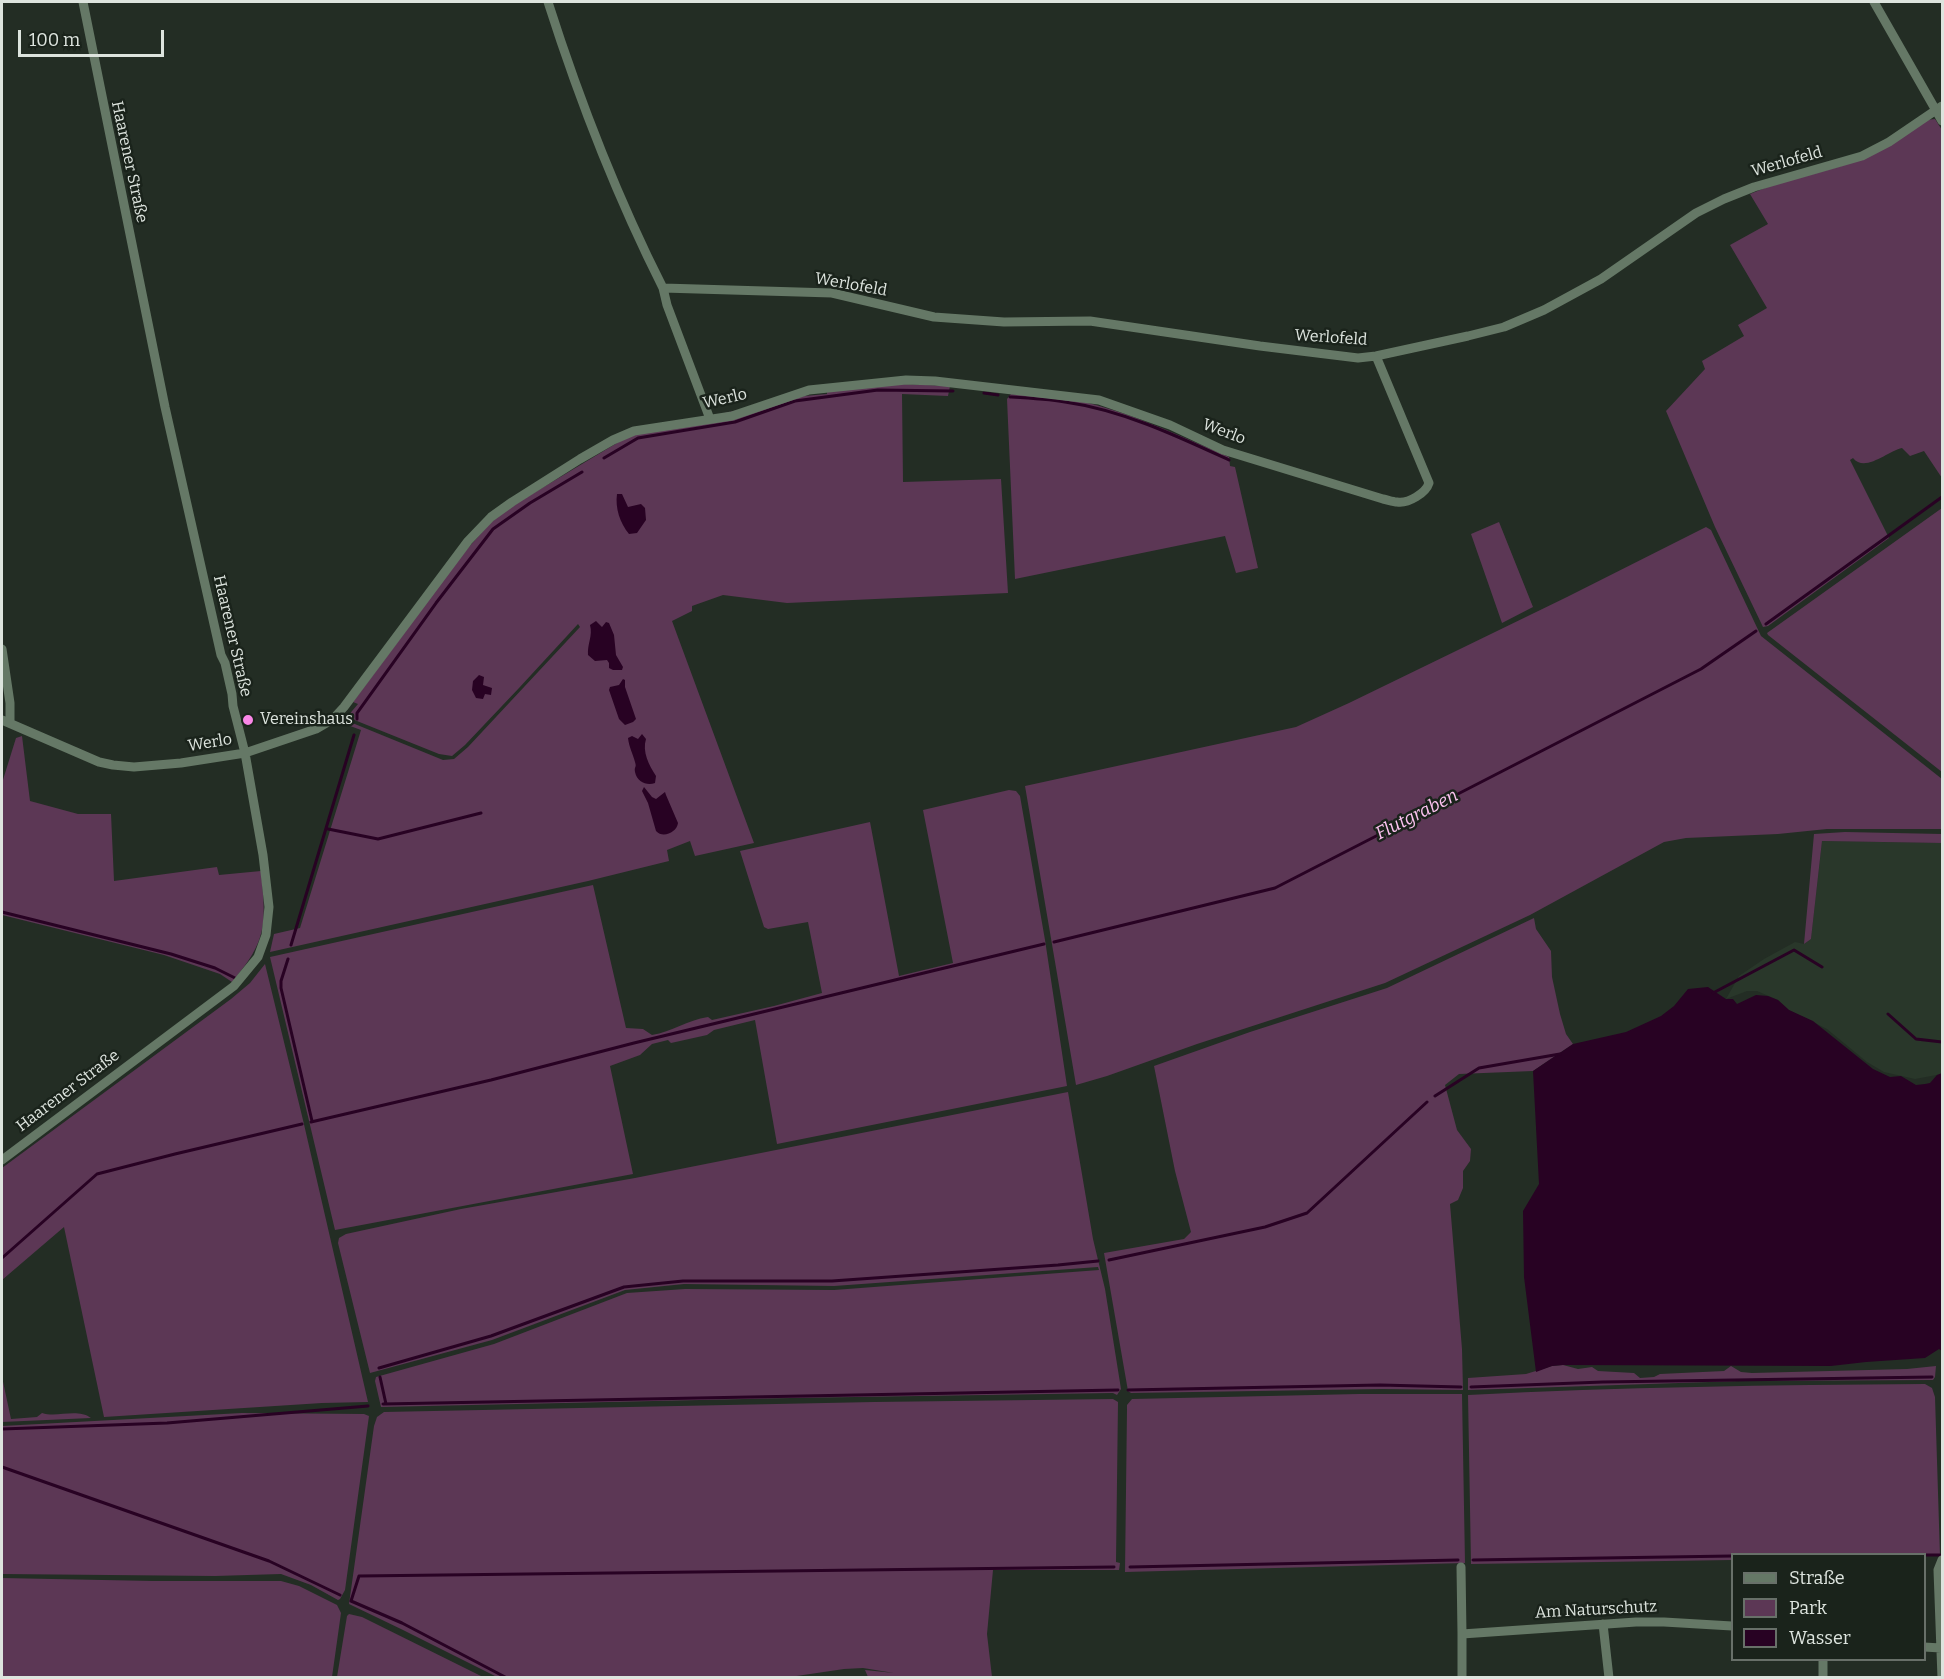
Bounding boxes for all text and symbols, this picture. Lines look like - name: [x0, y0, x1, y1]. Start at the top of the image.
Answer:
- scale bar: [21, 18, 166, 56]
- text: 100 m: [29, 29, 80, 51]
- street label: Haarener Straße: [107, 99, 151, 225]
- street label: Werlofeld: [1749, 143, 1825, 181]
- street label: Werlofeld: [813, 269, 889, 301]
- street label: Werlofeld: [1294, 326, 1368, 350]
- street label: Werlo: [701, 385, 749, 413]
- street label: Werlo: [1200, 415, 1248, 449]
- street label: Haarener Straße: [209, 573, 255, 699]
- place label: Vereinshaus: [260, 710, 353, 730]
- marker: Vereinshaus: [241, 713, 255, 727]
- street label: Werlo: [186, 730, 234, 756]
- water label: Flutgraben: [1372, 785, 1462, 845]
- street label: Haarener Straße: [13, 1046, 123, 1136]
- legend: [1731, 1553, 1926, 1661]
- text: Straße: [1789, 1567, 1845, 1589]
- street label: Am Naturschutz: [1535, 1597, 1657, 1623]
- text: Park: [1789, 1597, 1827, 1619]
- text: Wasser: [1789, 1627, 1851, 1649]

